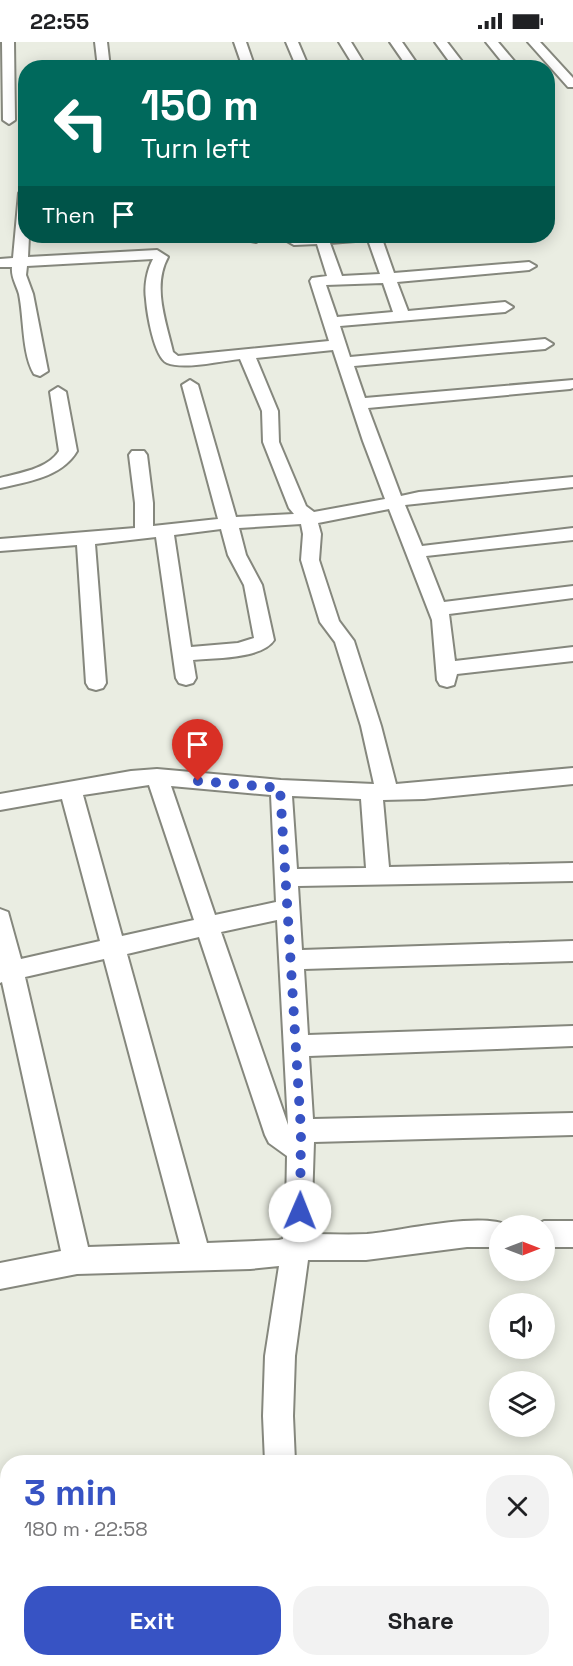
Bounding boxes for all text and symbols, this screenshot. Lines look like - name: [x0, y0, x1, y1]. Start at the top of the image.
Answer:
- text: 22:55: [30, 7, 89, 35]
- text: 150 m: [141, 79, 259, 132]
- icon: left: [42, 84, 120, 162]
- text: Turn left: [141, 131, 251, 166]
- icon: arrive: [107, 198, 140, 231]
- text: Then: [42, 201, 95, 229]
- pin: [172, 719, 223, 781]
- icon: arrive: [181, 728, 214, 761]
- position arrow: [268, 1179, 332, 1243]
- north arrow: [489, 1215, 555, 1281]
- map controls: [489, 1215, 555, 1437]
- button: sound: [489, 1293, 555, 1359]
- button: layers: [489, 1371, 555, 1437]
- text: 3 min: [24, 1470, 118, 1516]
- button: close: [486, 1475, 549, 1538]
- text: 180 m · 22:58: [24, 1516, 148, 1542]
- button: Exit: [24, 1586, 281, 1655]
- button: Share: [293, 1586, 549, 1655]

